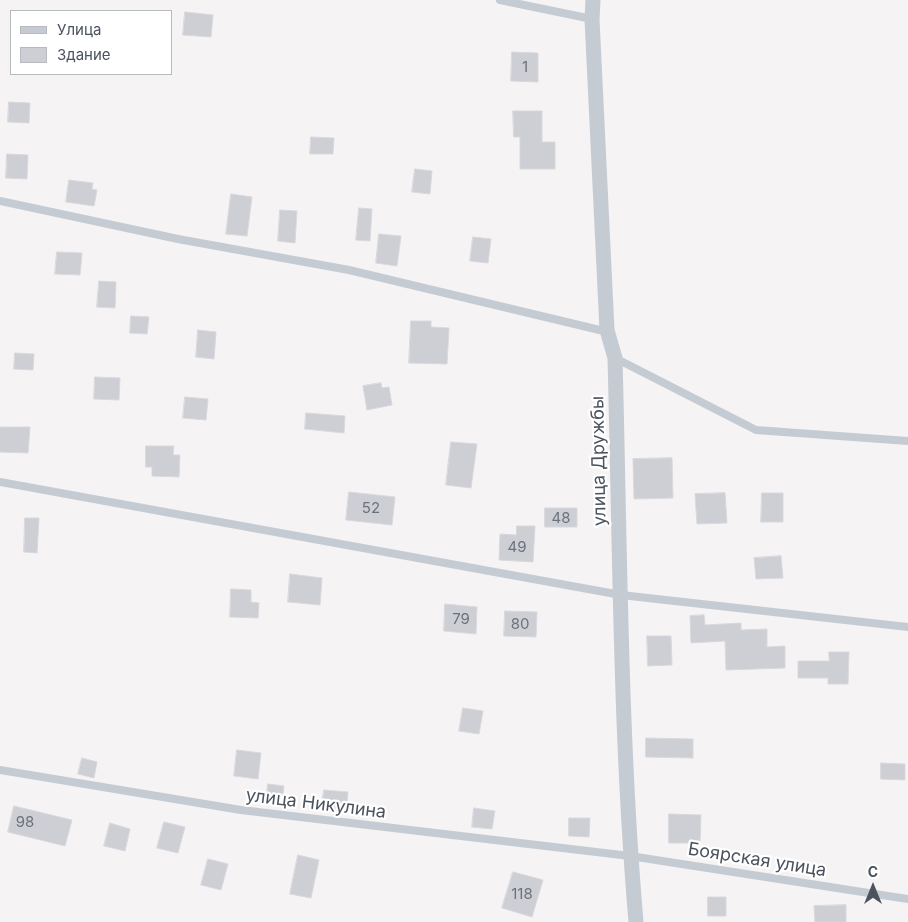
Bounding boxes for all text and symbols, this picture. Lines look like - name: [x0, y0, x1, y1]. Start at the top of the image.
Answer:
- legend: [10, 10, 172, 75]
- text: Улица: [57, 20, 101, 39]
- text: Здание: [57, 45, 111, 64]
- house number: 1: [522, 58, 528, 76]
- street label: улица Дружбы: [587, 396, 611, 526]
- house number: 52: [362, 499, 380, 517]
- house number: 48: [552, 509, 570, 527]
- house number: 49: [508, 538, 526, 556]
- house number: 79: [452, 610, 470, 628]
- house number: 80: [511, 615, 529, 633]
- street label: улица Никулина: [245, 785, 387, 823]
- house number: 98: [16, 813, 34, 831]
- street label: Боярская улица: [686, 838, 828, 882]
- north arrow: [848, 862, 898, 912]
- text: С: [868, 863, 878, 880]
- house number: 118: [511, 885, 533, 903]

